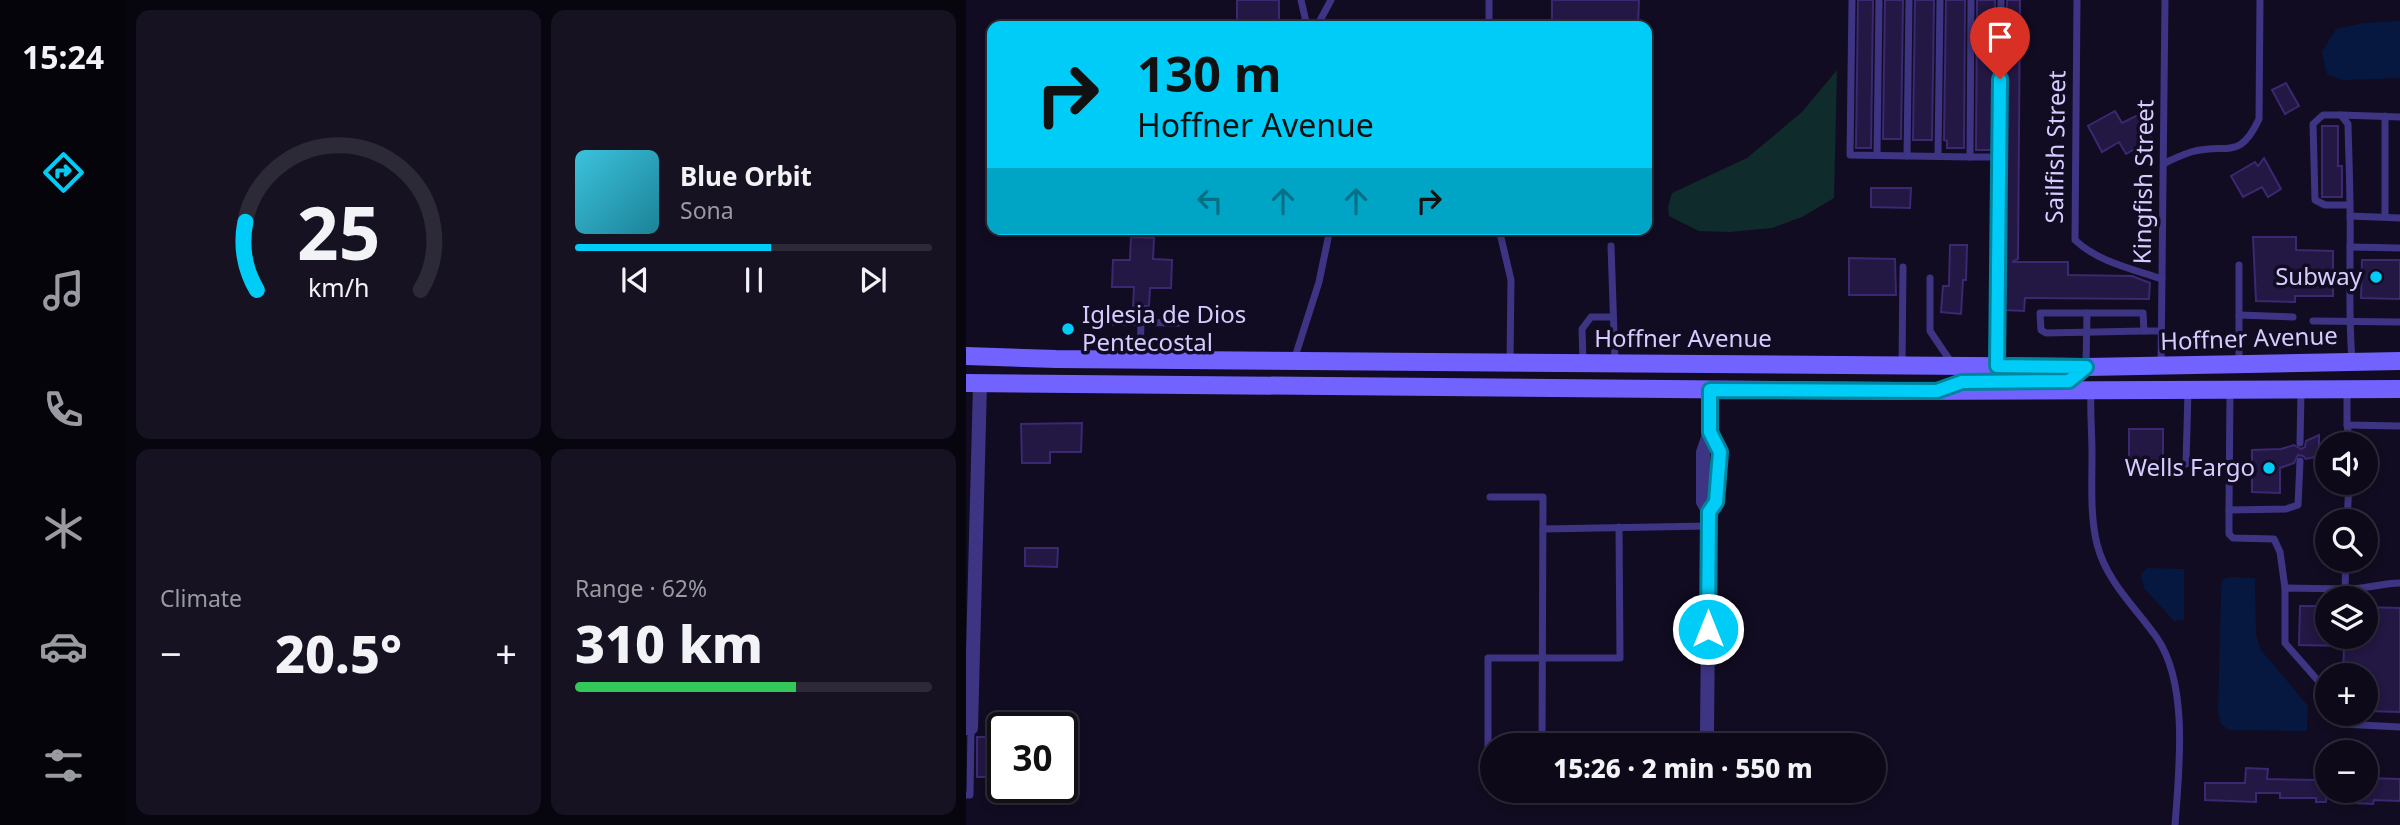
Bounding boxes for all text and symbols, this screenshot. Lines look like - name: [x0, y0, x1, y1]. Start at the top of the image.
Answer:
- pin: [1970, 7, 2030, 79]
- icon: arrive: [1981, 18, 2019, 56]
- text: 15:24: [22, 35, 104, 78]
- text: 130 m: [1137, 40, 1282, 106]
- icon: right: [1022, 49, 1113, 140]
- street label: Sailfish Street: [2037, 70, 2072, 224]
- street label: Kingfish Street: [2125, 99, 2160, 265]
- text: Hoffner Avenue: [1137, 103, 1374, 146]
- icon: directions: [39, 148, 88, 197]
- text: Blue Orbit: [680, 158, 812, 194]
- icon: left: [1191, 182, 1229, 220]
- icon: ahead: [1264, 182, 1302, 220]
- icon: ahead: [1337, 182, 1375, 220]
- icon: right: [1410, 182, 1448, 220]
- text: 25: [297, 183, 380, 282]
- text: Sona: [680, 194, 734, 226]
- place label: Subway: [2275, 259, 2363, 292]
- icon: previous: [616, 261, 654, 299]
- icon: pause: [735, 261, 773, 299]
- icon: next: [854, 261, 892, 299]
- icon: music: [39, 266, 88, 315]
- marker: Subway: [2368, 269, 2384, 285]
- text: km/h: [308, 270, 369, 304]
- place label: Iglesia de Dios Pentecostal: [1082, 297, 1246, 358]
- street label: Hoffner Avenue: [2160, 318, 2338, 357]
- marker: Iglesia de Dios Pentecostal: [1060, 321, 1076, 337]
- street label: Hoffner Avenue: [1594, 321, 1772, 354]
- icon: phone: [39, 385, 88, 434]
- map controls: [2315, 432, 2378, 803]
- button: sound: [2315, 432, 2378, 495]
- place label: Wells Fargo: [2125, 450, 2255, 483]
- marker: Wells Fargo: [2261, 460, 2277, 476]
- icon: climate: [39, 504, 88, 553]
- button: search: [2315, 509, 2378, 572]
- text: Range · 62%: [575, 572, 707, 604]
- text: Climate: [160, 582, 242, 614]
- button: layers: [2315, 586, 2378, 649]
- position arrow: [1671, 592, 1745, 666]
- text: 310 km: [575, 607, 763, 678]
- text: 20.5°: [275, 617, 402, 688]
- icon: car: [39, 622, 88, 671]
- text: −: [160, 627, 182, 679]
- text: +: [495, 627, 517, 679]
- button: +: [2315, 663, 2378, 726]
- speed limit sign: 30: [987, 712, 1078, 803]
- button: −: [2315, 740, 2378, 803]
- icon: filters: [39, 741, 88, 790]
- text: 15:26 · 2 min · 550 m: [1553, 750, 1813, 786]

